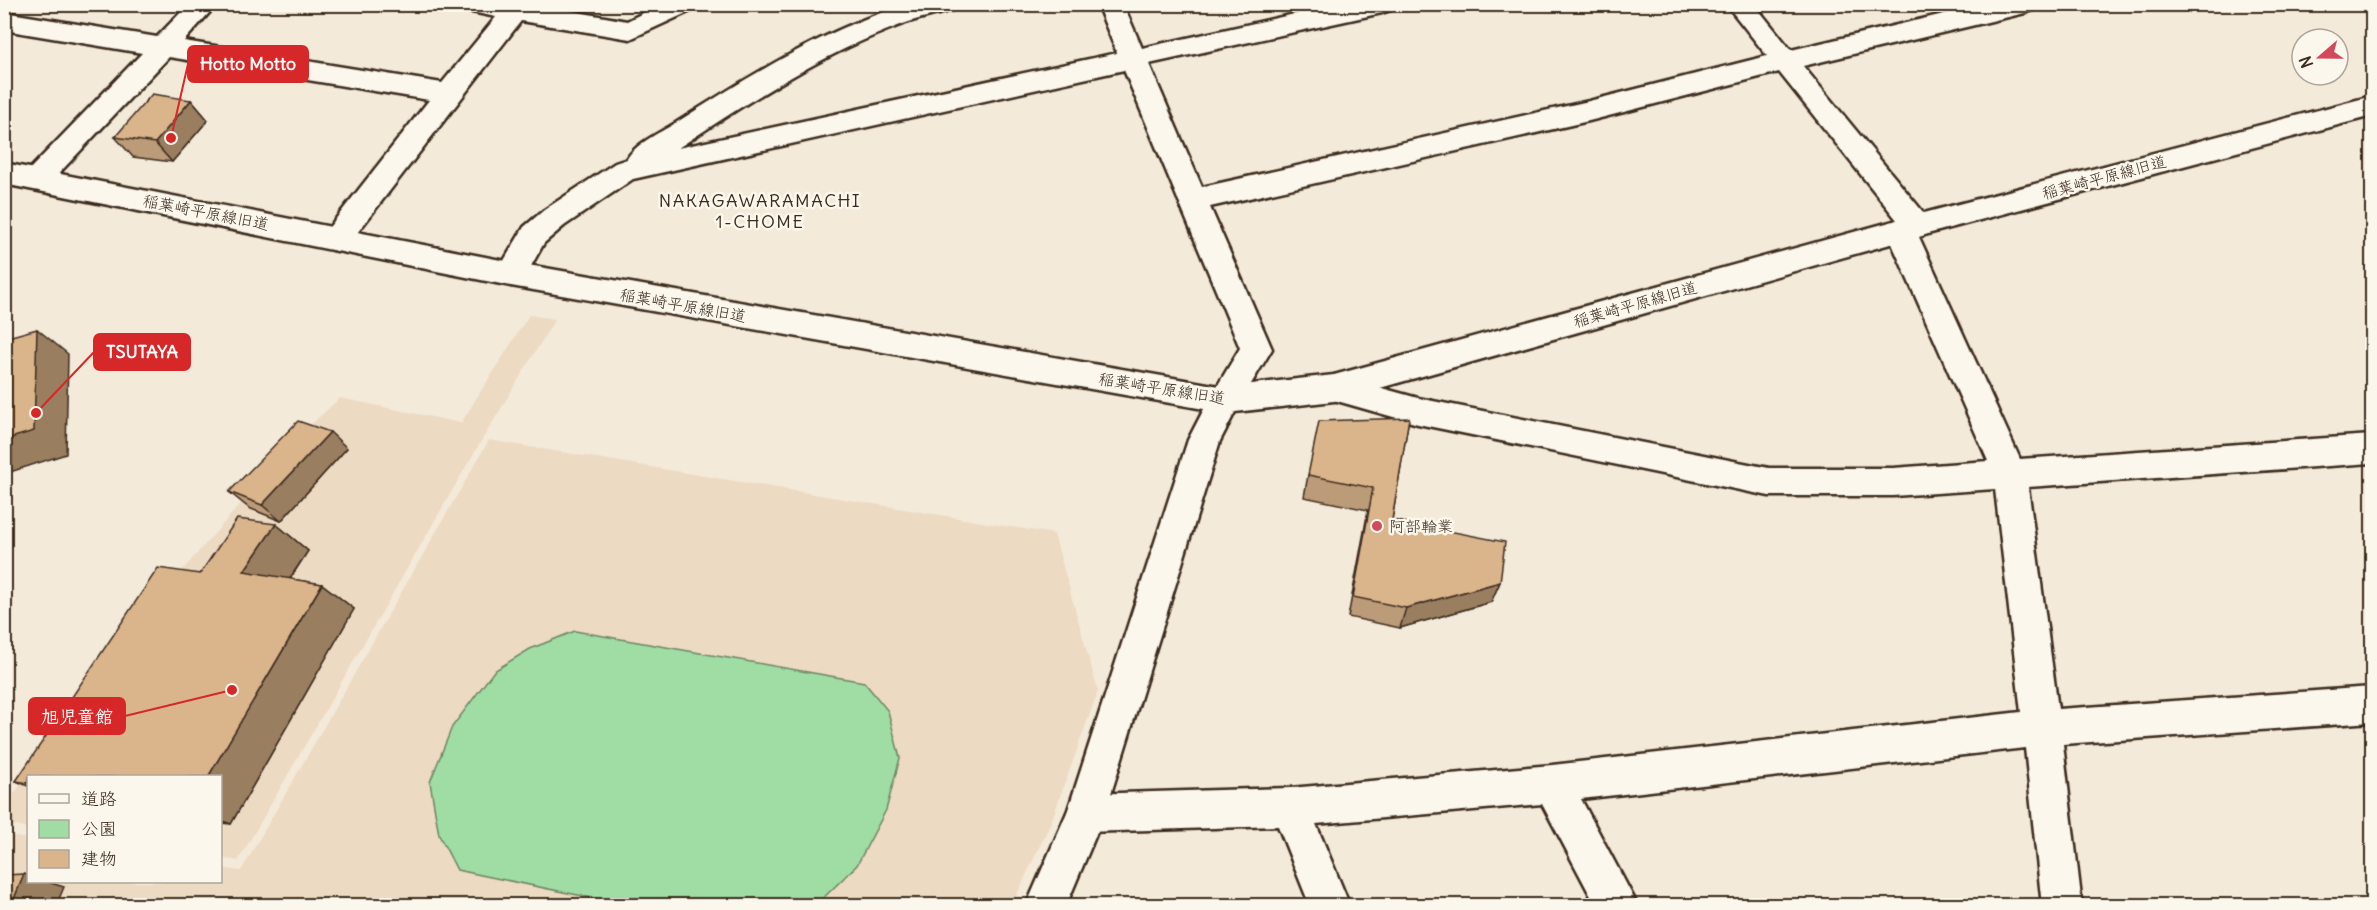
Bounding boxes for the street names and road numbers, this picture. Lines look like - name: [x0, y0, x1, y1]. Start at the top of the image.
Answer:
- street label: 稲葉崎平原線旧道: [2040, 151, 2168, 203]
- street label: 稲葉崎平原線旧道: [141, 190, 271, 234]
- street label: 稲葉崎平原線旧道: [1571, 277, 1699, 331]
- street label: 稲葉崎平原線旧道: [618, 284, 748, 326]
- street label: 稲葉崎平原線旧道: [1097, 368, 1227, 408]

